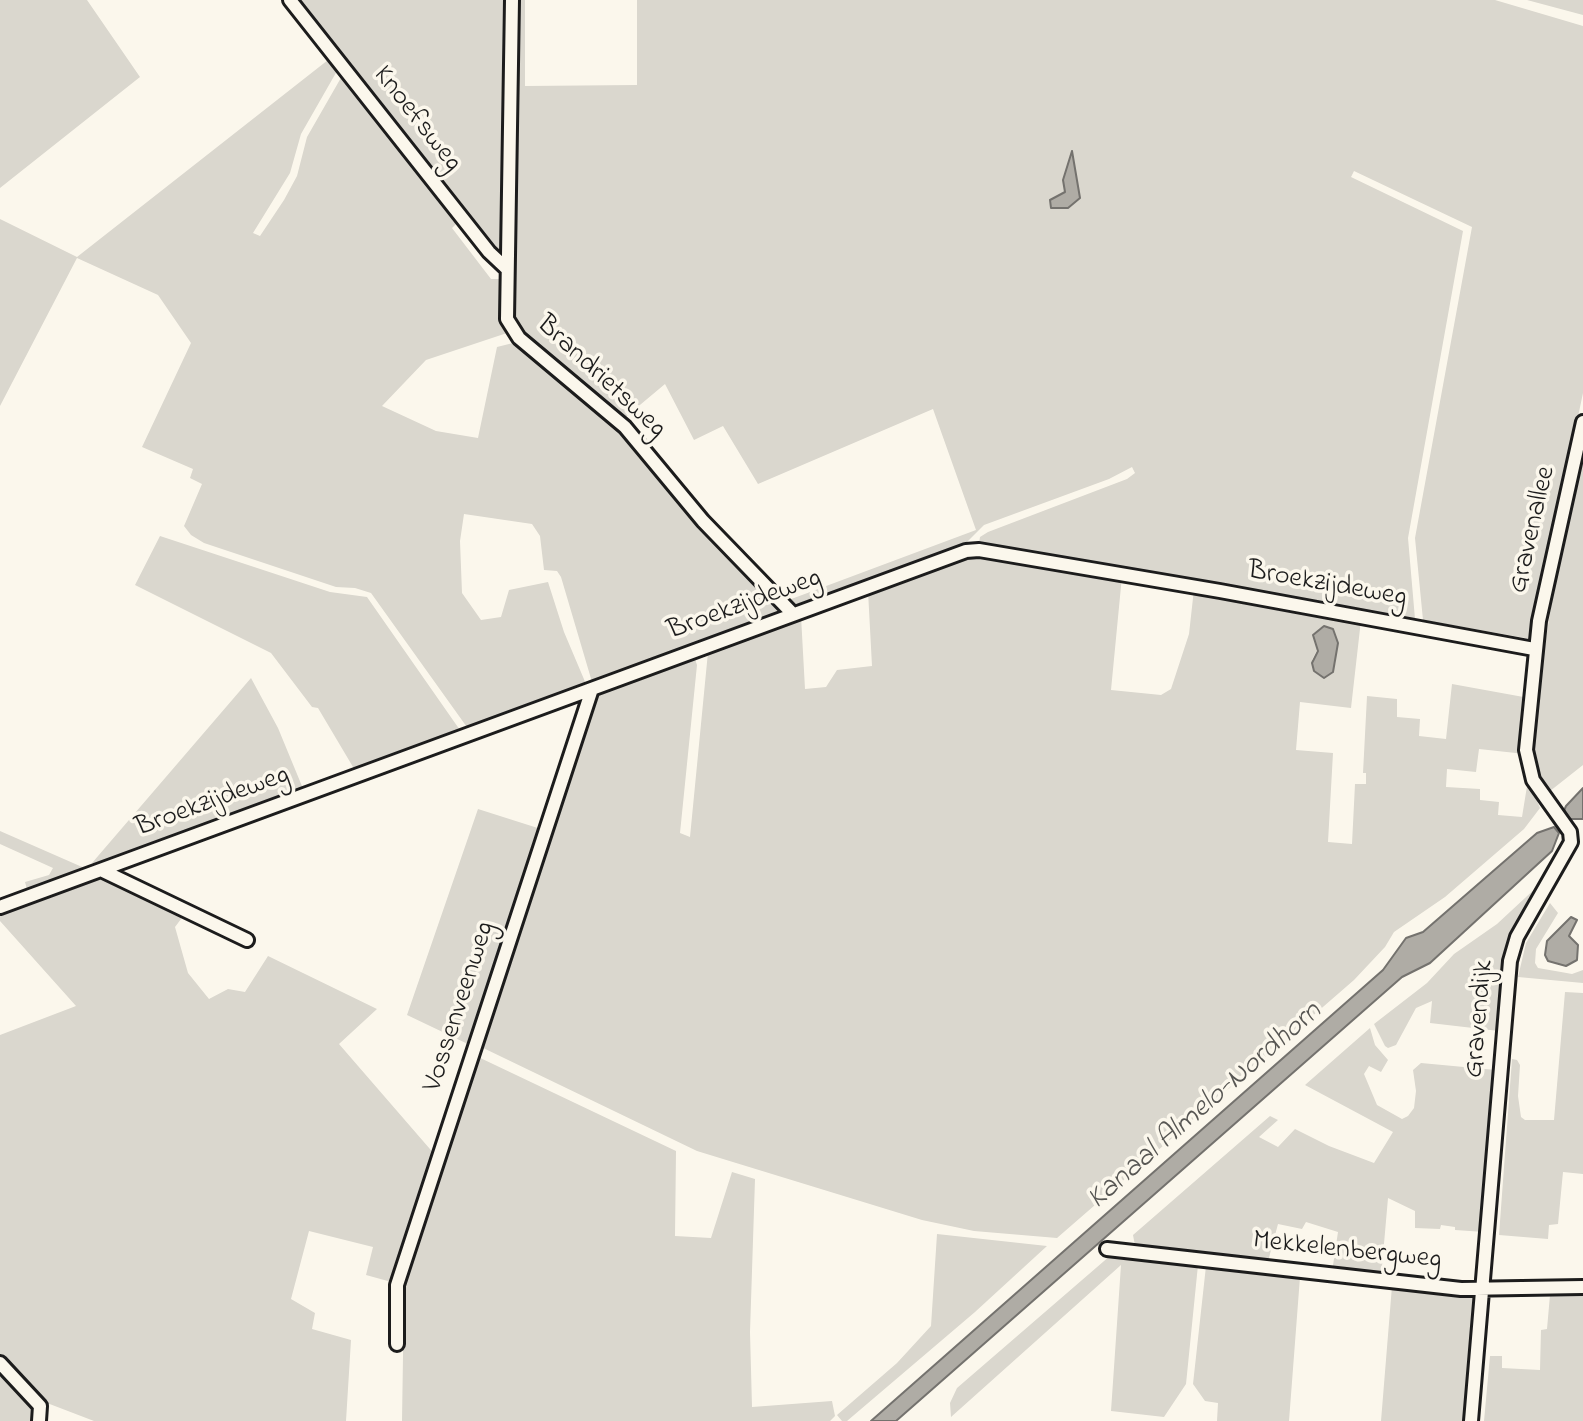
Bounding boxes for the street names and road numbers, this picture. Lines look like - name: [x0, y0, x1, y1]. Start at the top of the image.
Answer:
- street label: Knoefsweg: [364, 60, 468, 180]
- street label: Brandrietsweg: [528, 309, 672, 447]
- street label: Gravenallee: [1503, 463, 1565, 597]
- street label: Broekzijdeweg: [1245, 555, 1409, 617]
- street label: Broekzijdeweg: [664, 563, 826, 649]
- street label: Broekzijdeweg: [132, 760, 294, 846]
- street label: Vossenveenweg: [418, 918, 504, 1096]
- street label: Gravendijk: [1459, 959, 1503, 1079]
- street label: Mekkelenbergweg: [1251, 1225, 1443, 1279]

